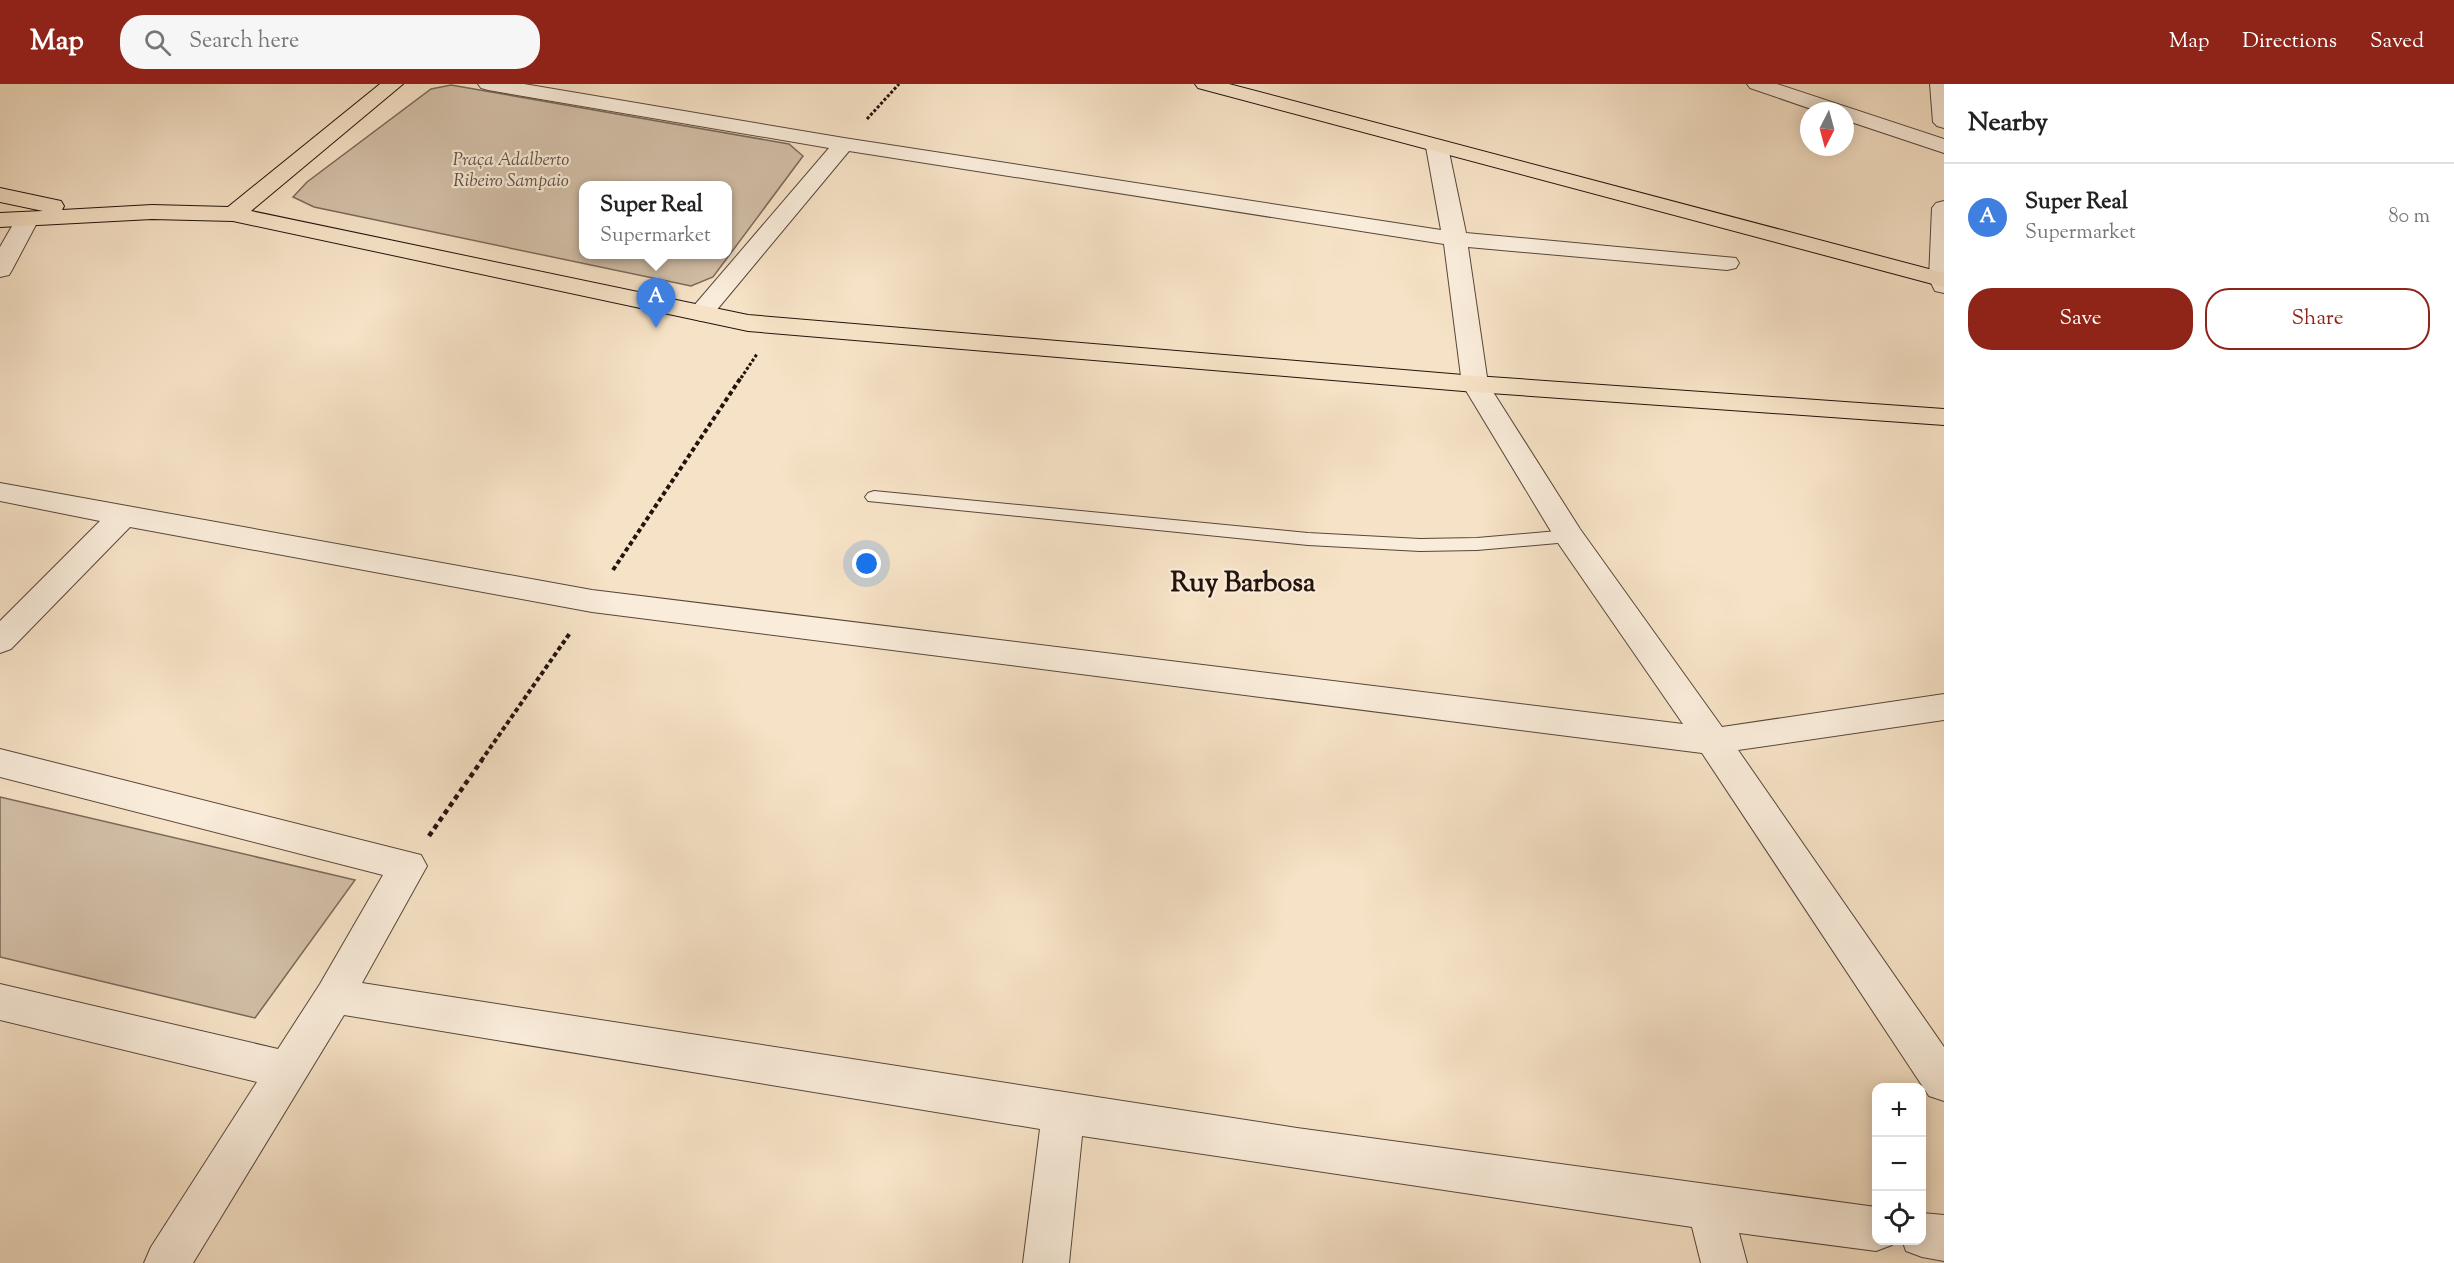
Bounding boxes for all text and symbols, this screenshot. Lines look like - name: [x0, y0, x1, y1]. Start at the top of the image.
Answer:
- search box: [120, 15, 540, 69]
- text: Map: [30, 22, 84, 62]
- icon: search: [141, 26, 174, 59]
- text: Search here: [189, 26, 299, 58]
- text: Map: [2169, 27, 2209, 57]
- text: Directions: [2242, 27, 2337, 57]
- text: Saved: [2370, 27, 2424, 57]
- north arrow: [1800, 102, 1854, 156]
- text: Nearby: [1968, 105, 2048, 142]
- park label: Praça Adalberto Ribeiro Sampaio: [453, 148, 569, 195]
- popup: [579, 181, 732, 259]
- text: Super Real: [2025, 187, 2128, 219]
- text: Super Real: [600, 190, 703, 222]
- text: A: [1979, 203, 1996, 232]
- text: 80 m: [2389, 203, 2430, 232]
- text: Supermarket: [2025, 219, 2136, 248]
- text: Supermarket: [600, 222, 711, 251]
- pin: A: [636, 278, 676, 328]
- button: Save: [1968, 288, 2193, 350]
- button: Share: [2205, 288, 2430, 350]
- your location: [852, 549, 881, 578]
- district label: Ruy Barbosa: [1171, 565, 1316, 604]
- map controls: [1872, 1083, 1926, 1245]
- button: +: [1872, 1083, 1926, 1137]
- button: −: [1872, 1137, 1926, 1191]
- button: locate: [1872, 1191, 1926, 1245]

